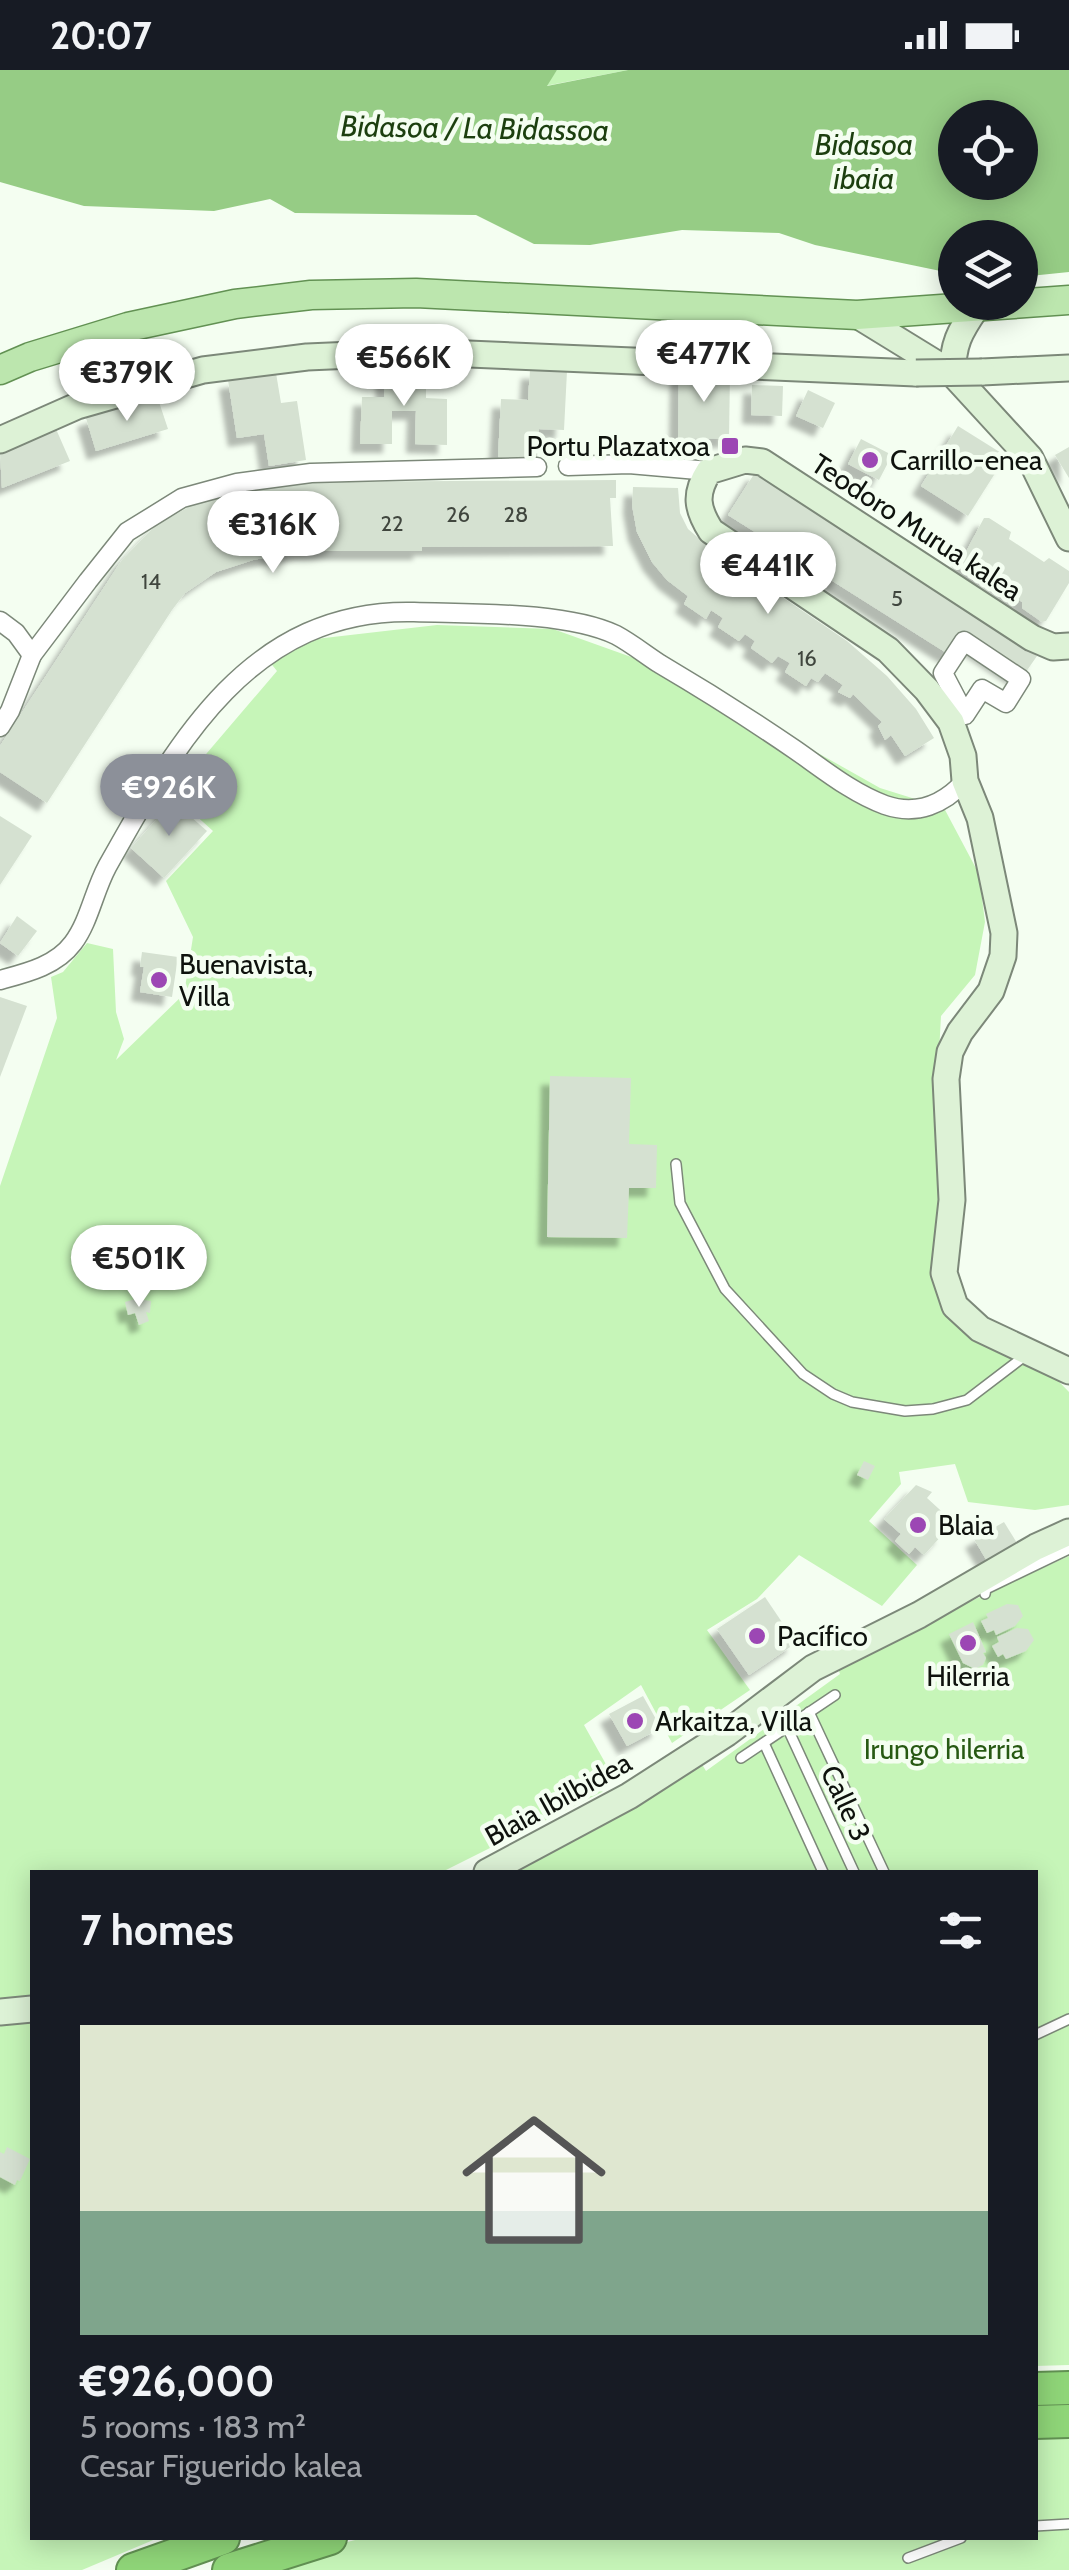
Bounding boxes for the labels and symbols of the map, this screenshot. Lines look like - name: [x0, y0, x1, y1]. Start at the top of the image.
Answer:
- water label: Bidasoa / La Bidassoa: [340, 107, 610, 149]
- water label: Bidasoa ibaia: [815, 126, 913, 197]
- pin: €477K: [634, 320, 774, 405]
- pin: €566K: [334, 324, 474, 409]
- pin: €379K: [57, 339, 197, 424]
- place label: Portu Plazatxoa: [526, 429, 711, 463]
- marker: Portu Plazatxoa: [719, 435, 741, 457]
- place label: Carrillo-enea: [890, 443, 1043, 477]
- street label: Teodoro Murua kalea: [805, 446, 1029, 608]
- marker: Carrillo-enea: [859, 449, 881, 471]
- pin: €316K: [203, 491, 343, 576]
- house number: 26: [446, 501, 470, 528]
- house number: 28: [504, 501, 528, 528]
- house number: 22: [380, 510, 404, 537]
- pin: €441K: [698, 532, 838, 617]
- house number: 14: [141, 568, 161, 595]
- house number: 5: [891, 585, 903, 612]
- house number: 16: [797, 645, 817, 672]
- pin: €926K: [99, 754, 239, 839]
- place label: Buenavista, Villa: [179, 947, 313, 1013]
- marker: Buenavista, Villa: [148, 969, 170, 991]
- pin: €501K: [69, 1225, 209, 1310]
- place label: Blaia: [938, 1508, 995, 1542]
- marker: Blaia: [907, 1514, 929, 1536]
- place label: Pacífico: [777, 1619, 868, 1653]
- marker: Pacífico: [746, 1625, 768, 1647]
- marker: Hilerria: [957, 1632, 979, 1654]
- place label: Hilerria: [926, 1659, 1010, 1693]
- place label: Arkaitza, Villa: [655, 1704, 813, 1738]
- marker: Arkaitza, Villa: [624, 1710, 646, 1732]
- park label: Irungo hilerria: [864, 1732, 1025, 1766]
- street label: Blaia Ibilbidea: [479, 1745, 638, 1853]
- street label: Calle 3: [814, 1760, 878, 1846]

